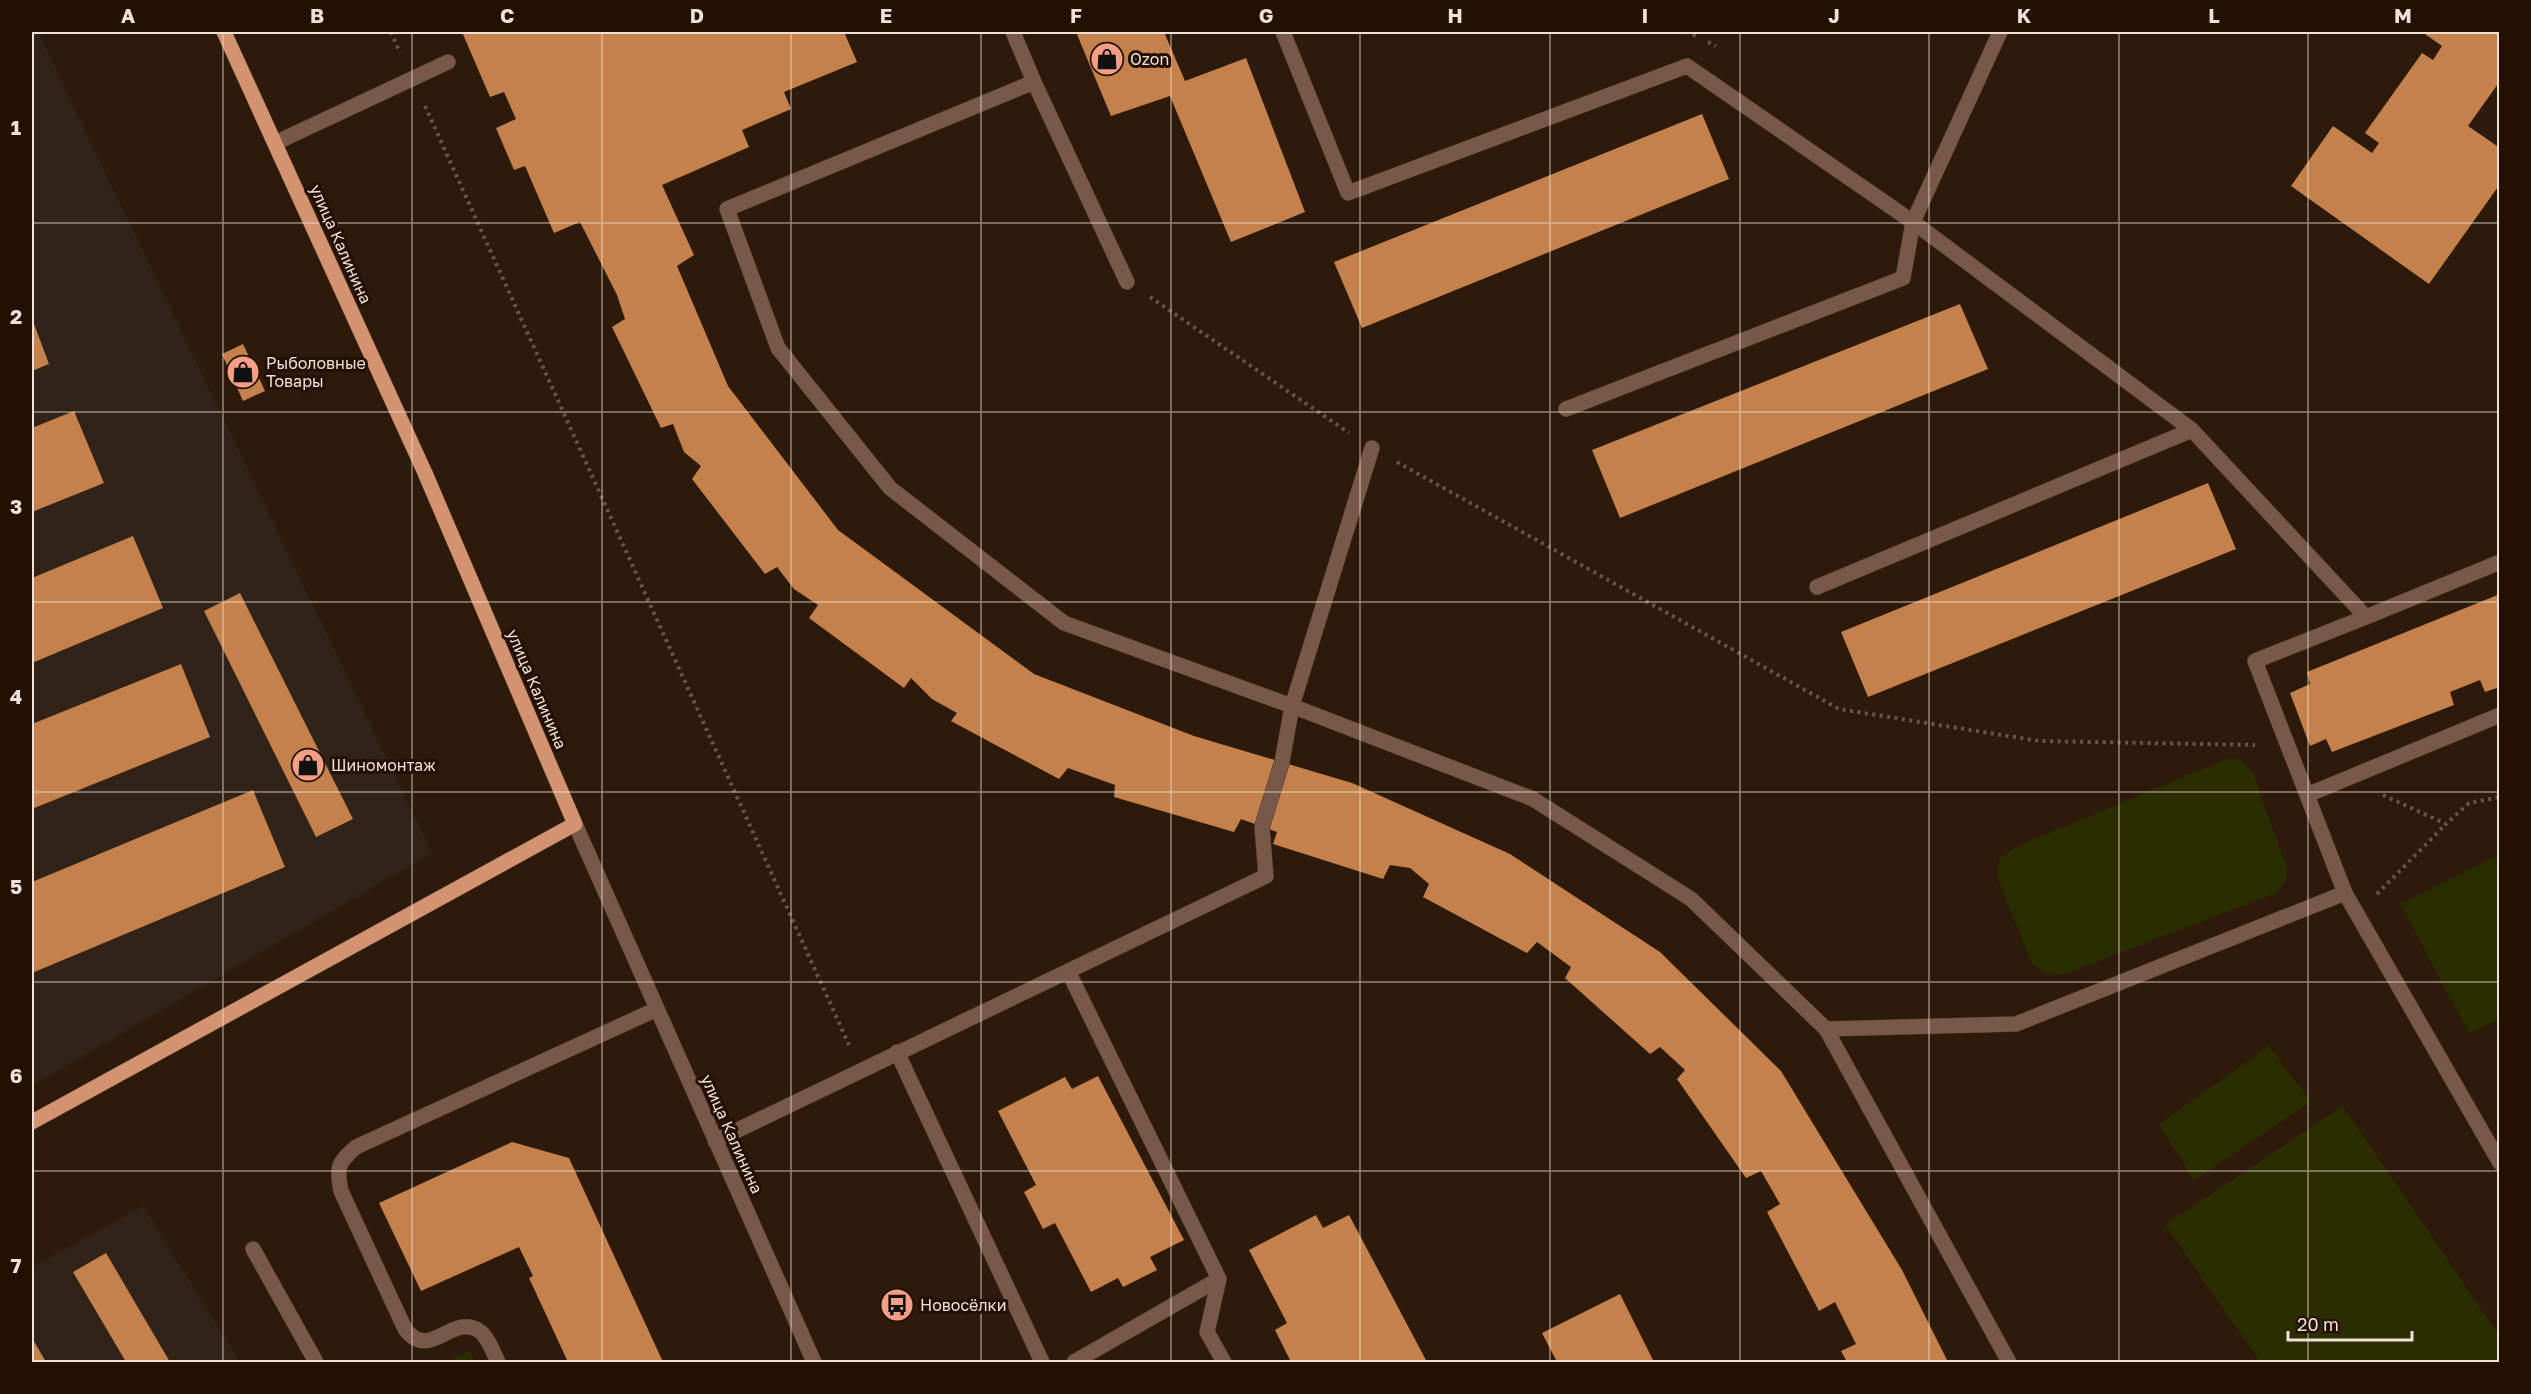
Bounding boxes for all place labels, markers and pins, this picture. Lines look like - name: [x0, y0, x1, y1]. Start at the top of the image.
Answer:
- shop icon: Ozon: [1089, 41, 1125, 77]
- place label: Ozon: [1130, 49, 1169, 69]
- place label: Рыболовные Товары: [266, 353, 366, 391]
- shop icon: Рыболовные Товары: [225, 354, 261, 390]
- shop icon: Шиномонтаж: [290, 747, 326, 783]
- place label: Шиномонтаж: [331, 755, 436, 775]
- bus stop icon: Новосёлки: [879, 1287, 915, 1323]
- place label: Новосёлки: [920, 1295, 1007, 1315]

